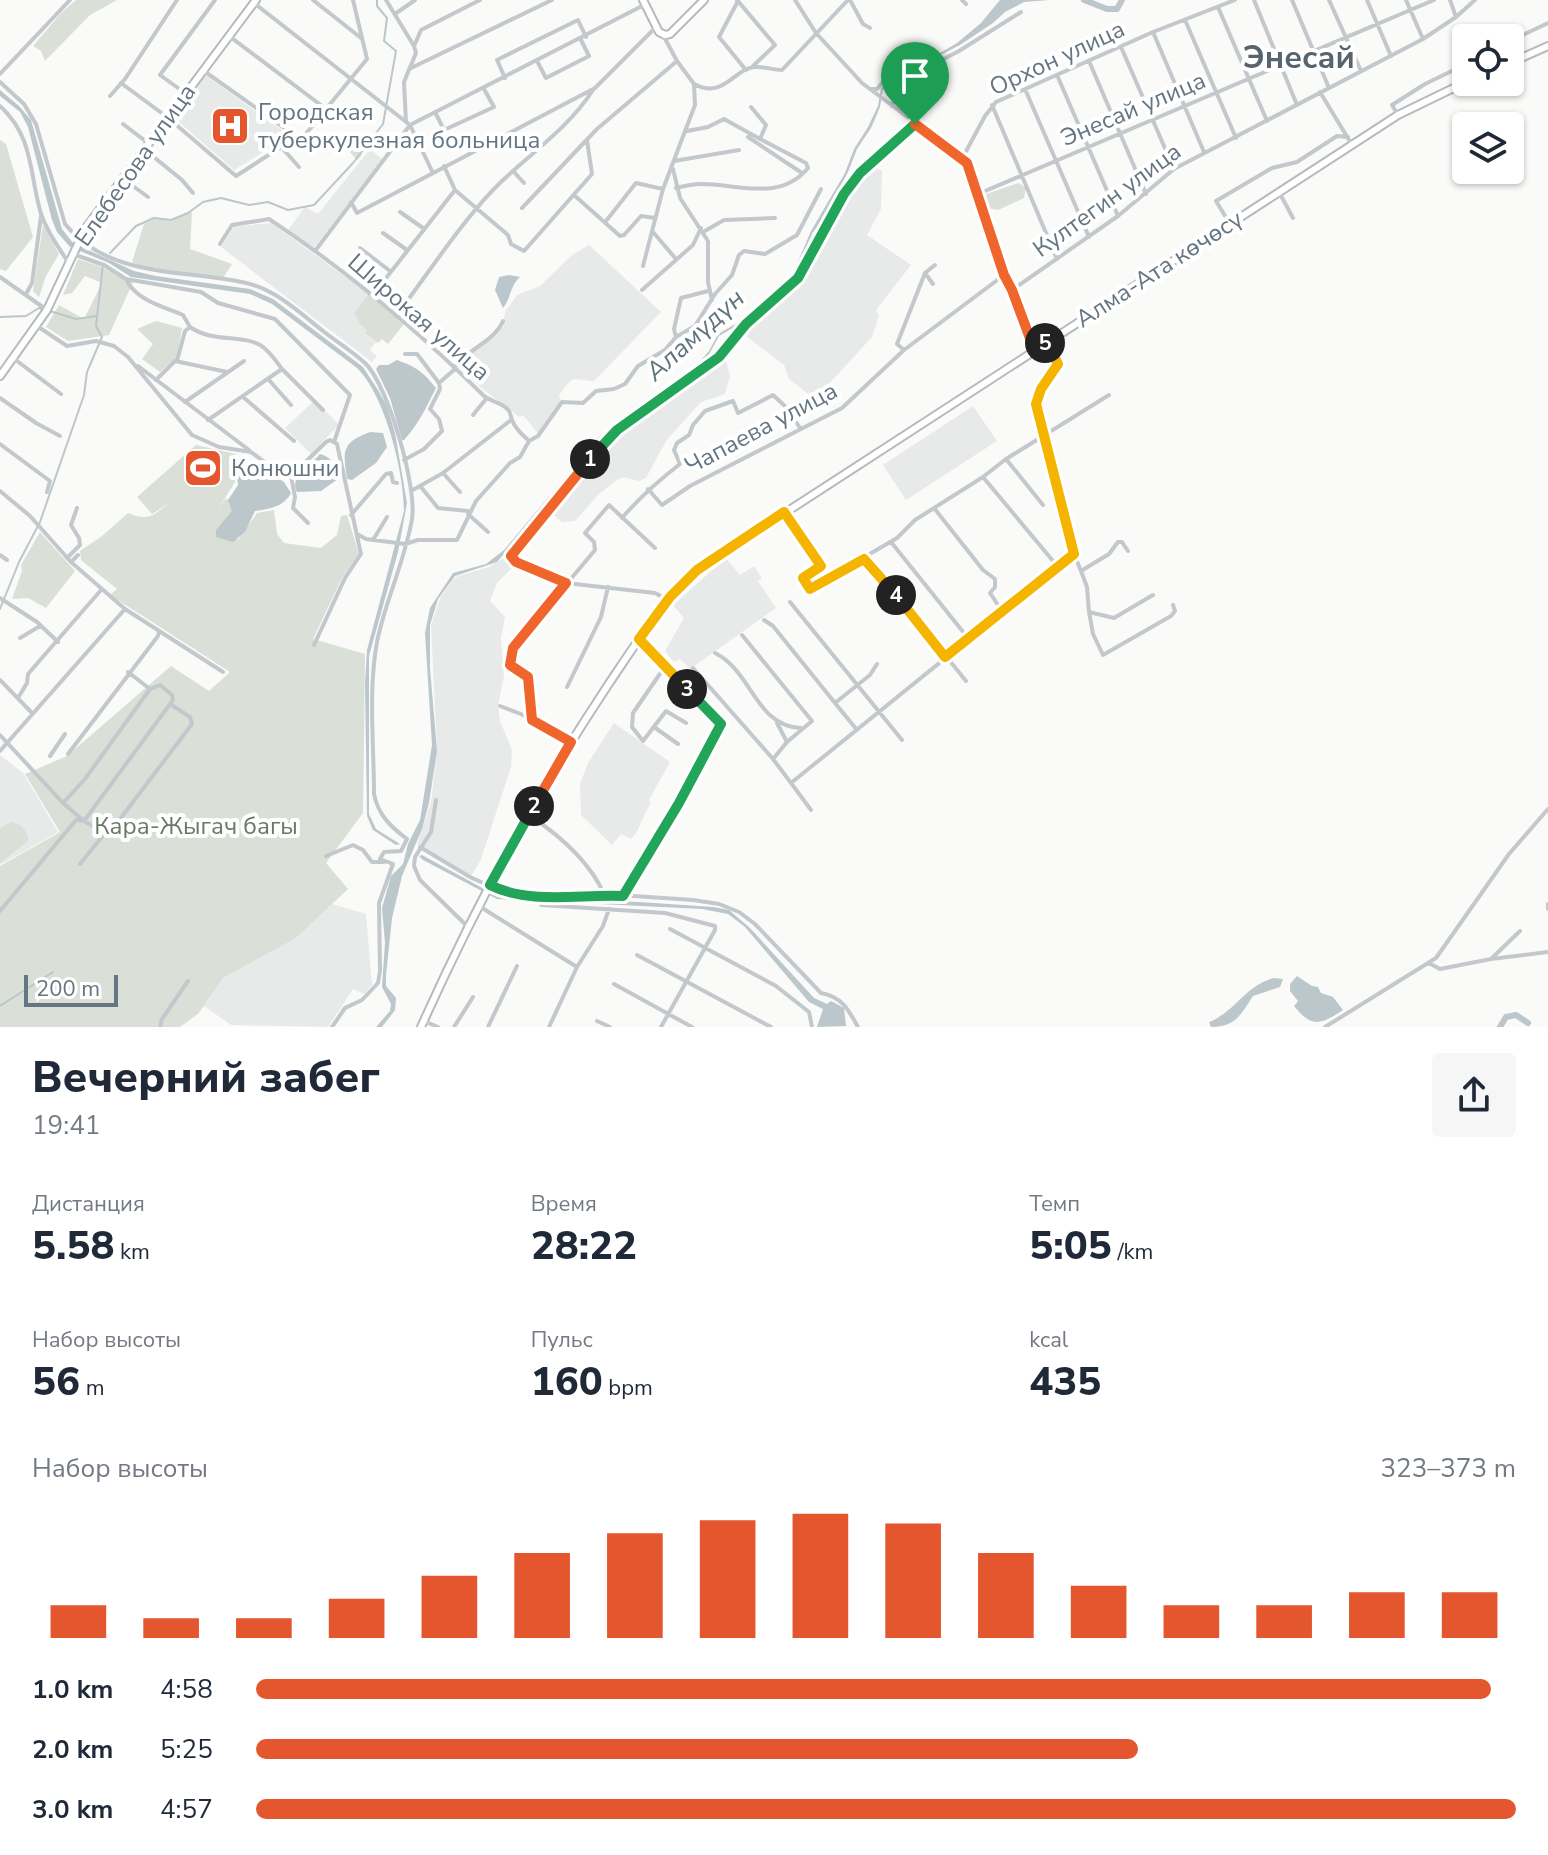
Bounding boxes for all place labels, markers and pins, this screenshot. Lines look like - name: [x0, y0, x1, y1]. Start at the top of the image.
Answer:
- pin: [881, 42, 949, 124]
- place label: Городская туберкулезная больница: [258, 96, 540, 156]
- hospital icon: Городская туберкулезная больница: [209, 105, 251, 147]
- pin: 5: [1025, 323, 1065, 363]
- pin: 1: [570, 439, 610, 479]
- sports icon: Конюшни: [182, 447, 224, 489]
- place label: Конюшни: [231, 452, 340, 484]
- pin: 4: [876, 575, 916, 615]
- pin: 3: [667, 669, 707, 709]
- pin: 2: [514, 786, 554, 826]

